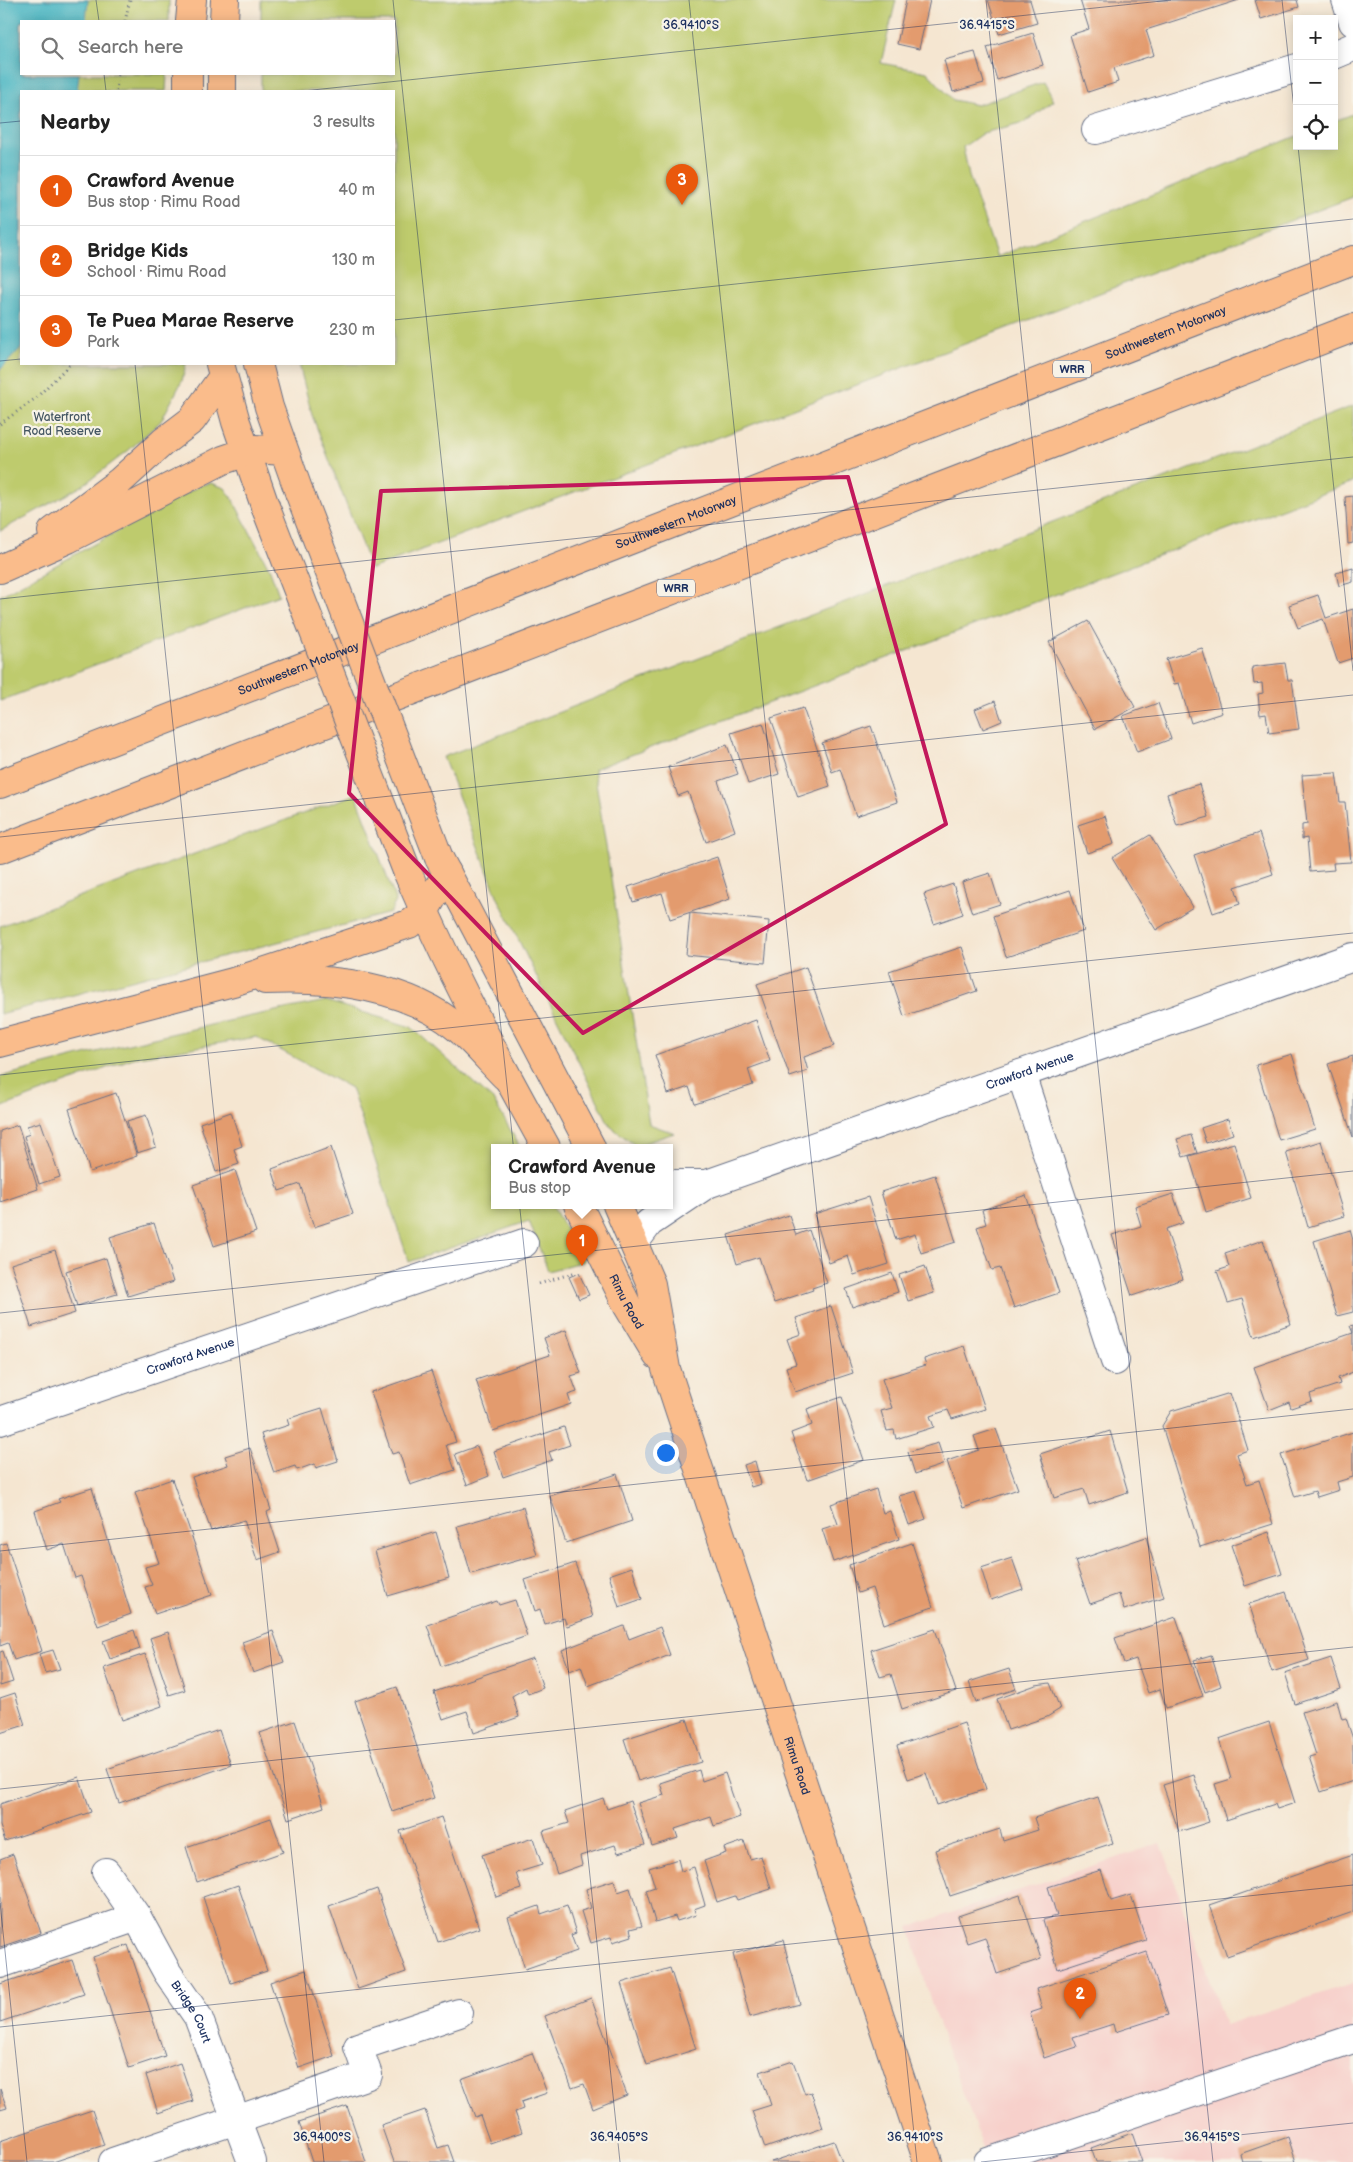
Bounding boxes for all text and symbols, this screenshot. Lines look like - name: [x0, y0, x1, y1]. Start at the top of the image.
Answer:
- map controls: [1293, 15, 1338, 150]
- button: +: [1293, 15, 1338, 60]
- text: 36.9410°S: [663, 18, 719, 33]
- text: 36.9415°S: [959, 18, 1015, 33]
- search box: [20, 20, 395, 75]
- icon: search: [38, 34, 66, 62]
- text: Search here: [78, 36, 183, 59]
- button: −: [1293, 60, 1338, 105]
- button: locate: [1293, 105, 1338, 150]
- text: Nearby: [40, 110, 110, 135]
- text: 3 results: [313, 113, 375, 132]
- pin: 3: [666, 164, 698, 205]
- text: Crawford Avenue: [87, 170, 234, 193]
- text: 1: [53, 181, 59, 200]
- text: 40 m: [338, 181, 375, 200]
- text: Bus stop · Rimu Road: [87, 193, 240, 212]
- text: Bridge Kids: [87, 240, 188, 263]
- text: 2: [51, 251, 61, 270]
- text: 130 m: [332, 251, 375, 270]
- text: School · Rimu Road: [87, 263, 226, 282]
- street label: Southwestern Motorway: [1103, 302, 1229, 363]
- text: Te Puea Marae Reserve: [87, 310, 294, 333]
- text: 3: [51, 321, 61, 340]
- text: 230 m: [329, 321, 375, 340]
- text: Park: [87, 333, 119, 352]
- road number: WRR: [1053, 360, 1091, 378]
- park label: Waterfront Road Reserve: [23, 410, 101, 439]
- street label: Southwestern Motorway: [613, 492, 739, 552]
- road number: WRR: [657, 580, 695, 596]
- street label: Southwestern Motorway: [236, 638, 362, 699]
- street label: Crawford Avenue: [984, 1048, 1076, 1093]
- popup: [491, 1144, 673, 1209]
- text: Crawford Avenue: [508, 1156, 656, 1179]
- text: Bus stop: [508, 1179, 571, 1198]
- pin: 1: [566, 1225, 598, 1266]
- street label: Rimu Road: [606, 1272, 647, 1332]
- street label: Crawford Avenue: [144, 1334, 236, 1378]
- your location: [653, 1440, 679, 1466]
- street label: Rimu Road: [780, 1735, 814, 1797]
- street label: Bridge Court: [168, 1978, 215, 2045]
- pin: 2: [1064, 1978, 1096, 2019]
- text: 36.9400°S: [293, 2130, 351, 2145]
- text: 36.9405°S: [590, 2130, 648, 2145]
- text: 36.9410°S: [887, 2130, 943, 2145]
- text: 36.9415°S: [1184, 2130, 1240, 2145]

